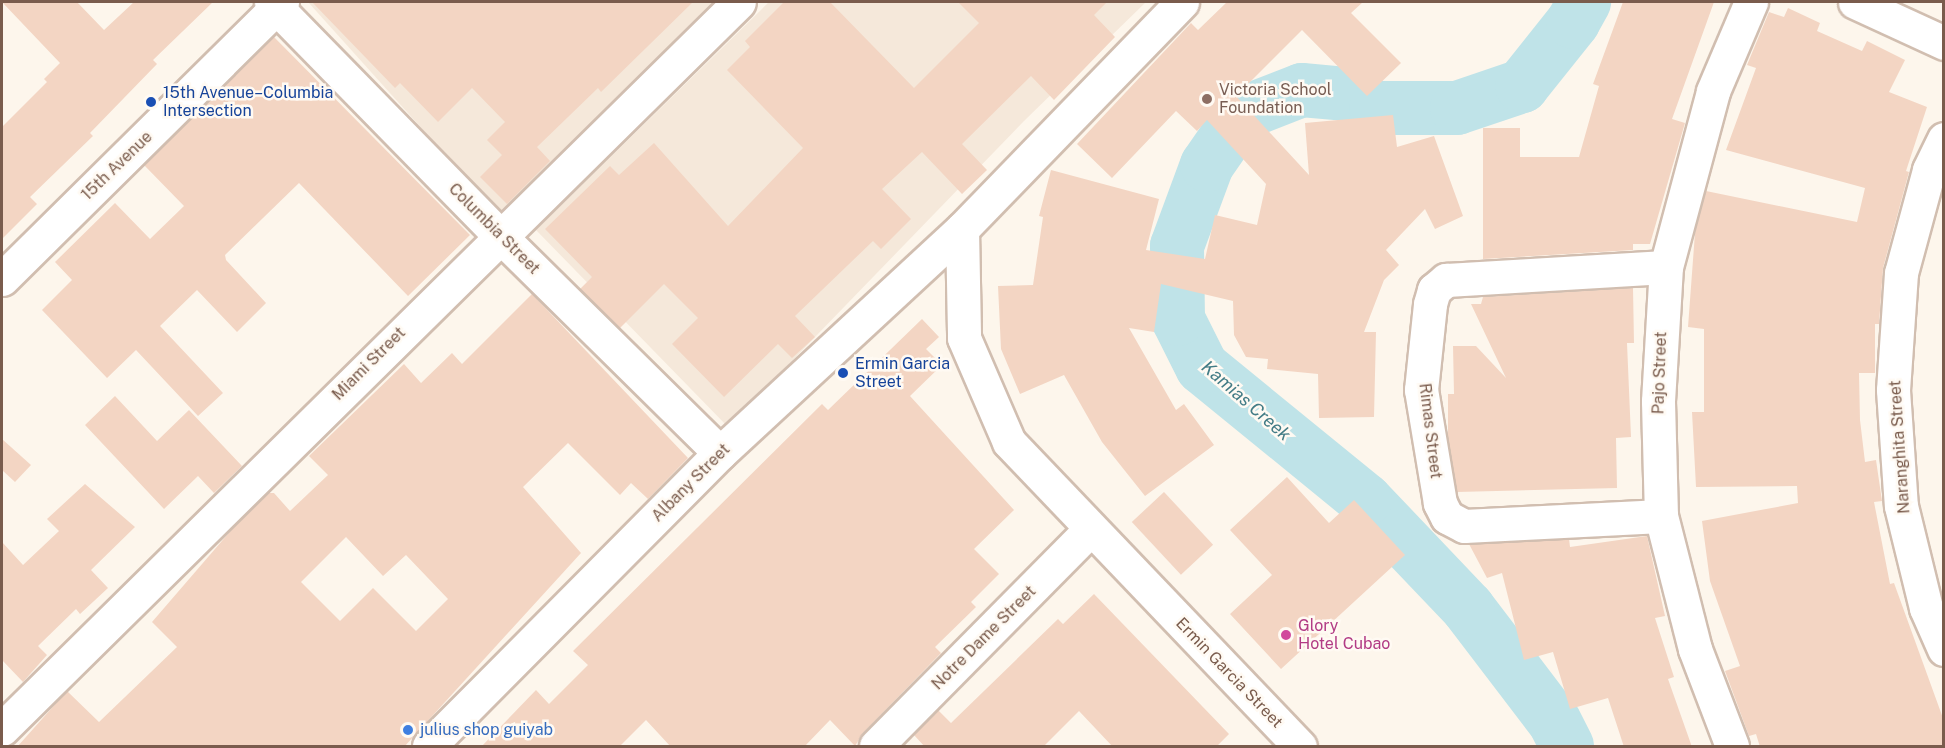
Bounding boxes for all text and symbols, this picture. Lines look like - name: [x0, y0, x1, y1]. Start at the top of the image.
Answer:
- place label: Victoria School Foundation: [1219, 80, 1332, 118]
- place label: 15th Avenue–Columbia Intersection: [163, 83, 333, 121]
- marker: Victoria School Foundation: [1200, 92, 1214, 106]
- marker: 15th Avenue–Columbia Intersection: [144, 95, 158, 109]
- street label: 15th Avenue: [78, 127, 156, 205]
- street label: Columbia Street: [444, 179, 544, 279]
- street label: Miami Street: [328, 323, 410, 405]
- street label: Pajo Street: [1649, 331, 1671, 415]
- place label: Ermin Garcia Street: [855, 354, 950, 392]
- water label: Kamias Creek: [1197, 356, 1295, 446]
- marker: Ermin Garcia Street: [836, 366, 850, 380]
- street label: Naranghita Street: [1886, 380, 1914, 514]
- street label: Rimas Street: [1415, 382, 1445, 480]
- street label: Albany Street: [648, 440, 734, 526]
- street label: Notre Dame Street: [928, 582, 1040, 694]
- street label: Ermin Garcia Street: [1171, 614, 1287, 732]
- place label: Glory Hotel Cubao: [1298, 616, 1390, 654]
- marker: Glory Hotel Cubao: [1279, 628, 1293, 642]
- place label: julius shop guiyab: [420, 720, 553, 740]
- marker: julius shop guiyab: [401, 723, 415, 737]

